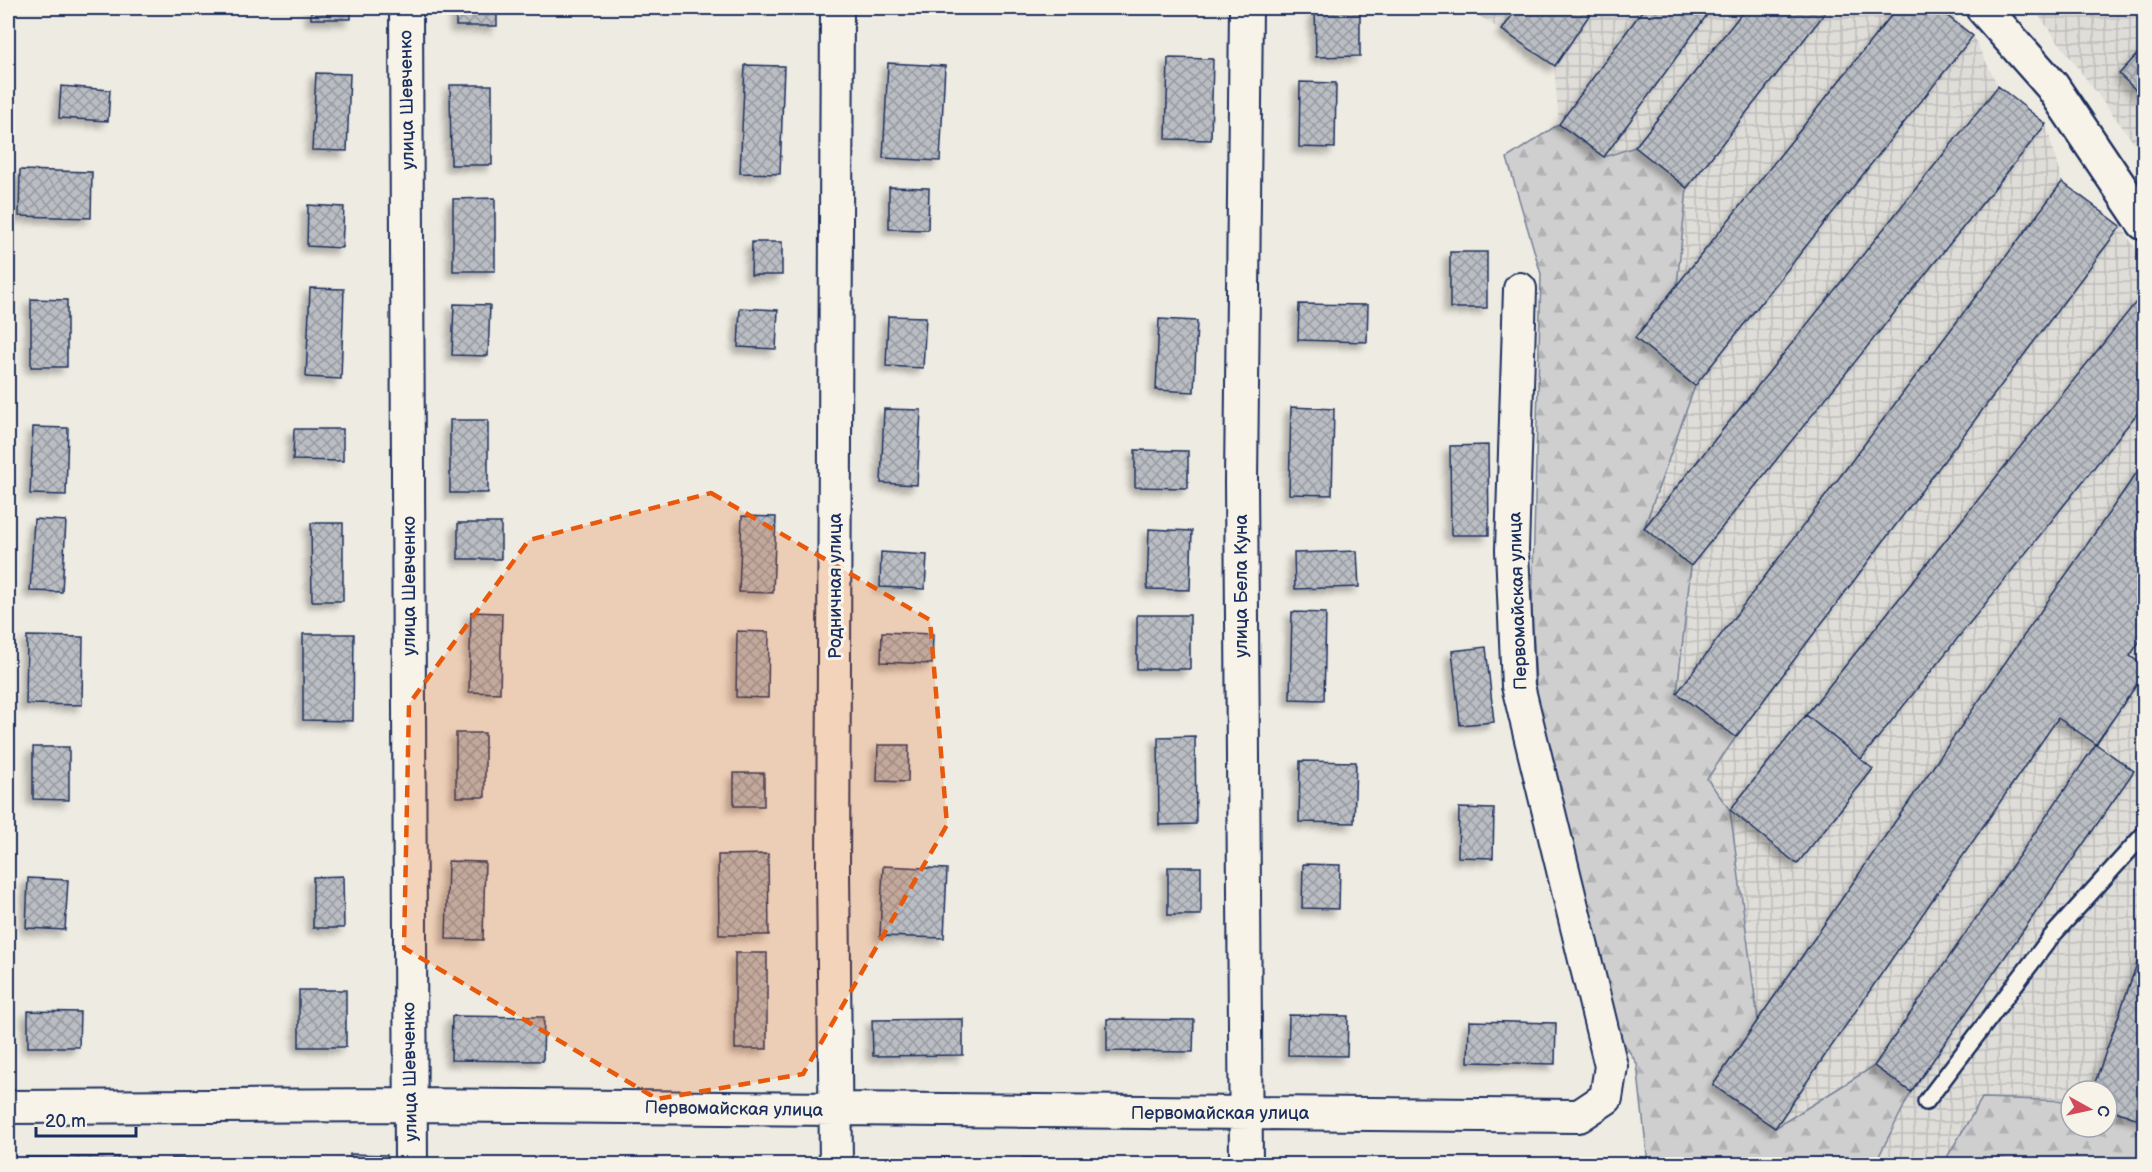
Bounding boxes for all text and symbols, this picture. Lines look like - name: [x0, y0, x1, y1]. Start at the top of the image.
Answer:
- street label: улица Шевченко: [395, 30, 419, 170]
- street label: Первомайская улица: [1504, 511, 1532, 691]
- street label: Родничная улица: [825, 513, 846, 659]
- street label: улица Бела Куна: [1231, 514, 1252, 658]
- street label: улица Шевченко: [399, 516, 420, 656]
- street label: улица Шевченко: [398, 1002, 422, 1142]
- north arrow: [2059, 1079, 2119, 1139]
- street label: Первомайская улица: [645, 1097, 824, 1121]
- scale bar: [36, 1100, 136, 1138]
- street label: Первомайская улица: [1131, 1103, 1310, 1124]
- text: С: [2092, 1104, 2113, 1118]
- text: 20 m: [45, 1111, 86, 1132]

